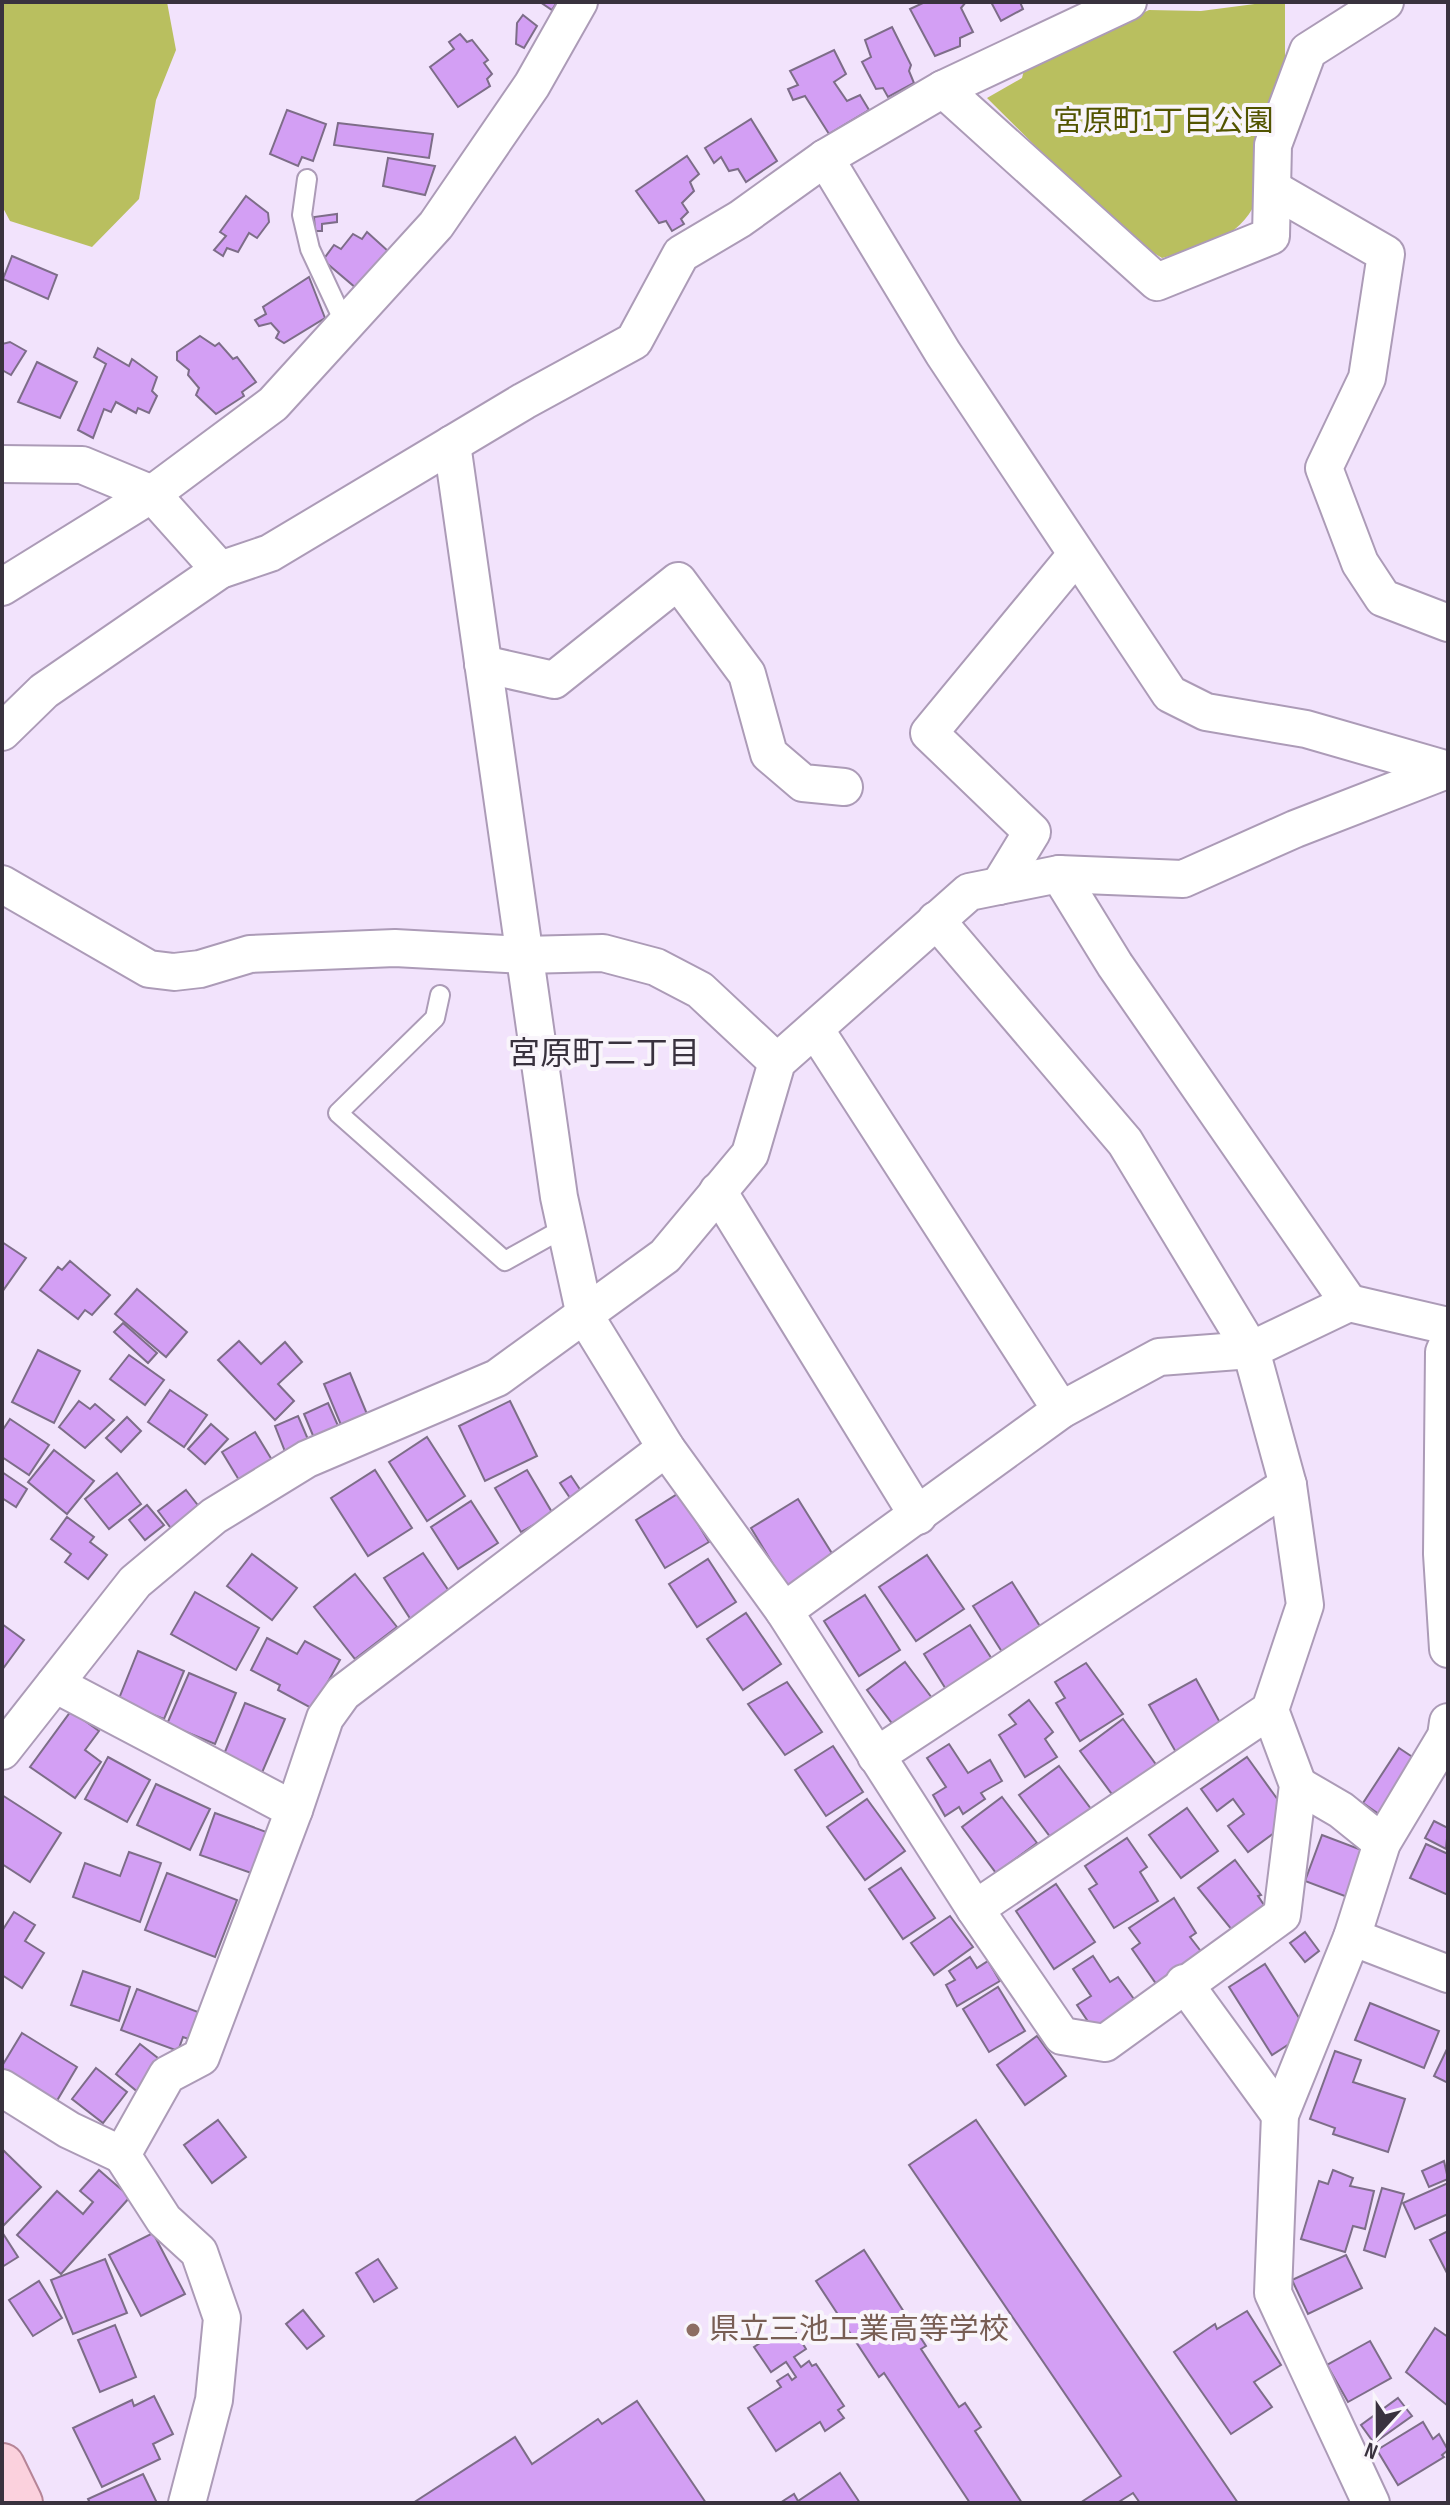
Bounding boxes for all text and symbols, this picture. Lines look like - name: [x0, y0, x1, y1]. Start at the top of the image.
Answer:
- park label: 宮原町1丁目公園: [1053, 104, 1273, 140]
- district label: 宮原町二丁目: [508, 1035, 700, 1074]
- place label: 県立三池工業高等学校: [709, 2312, 1009, 2348]
- marker: 県立三池工業高等学校: [684, 2321, 702, 2339]
- north arrow: [1338, 2393, 1418, 2473]
- text: N: [1361, 2436, 1382, 2465]

